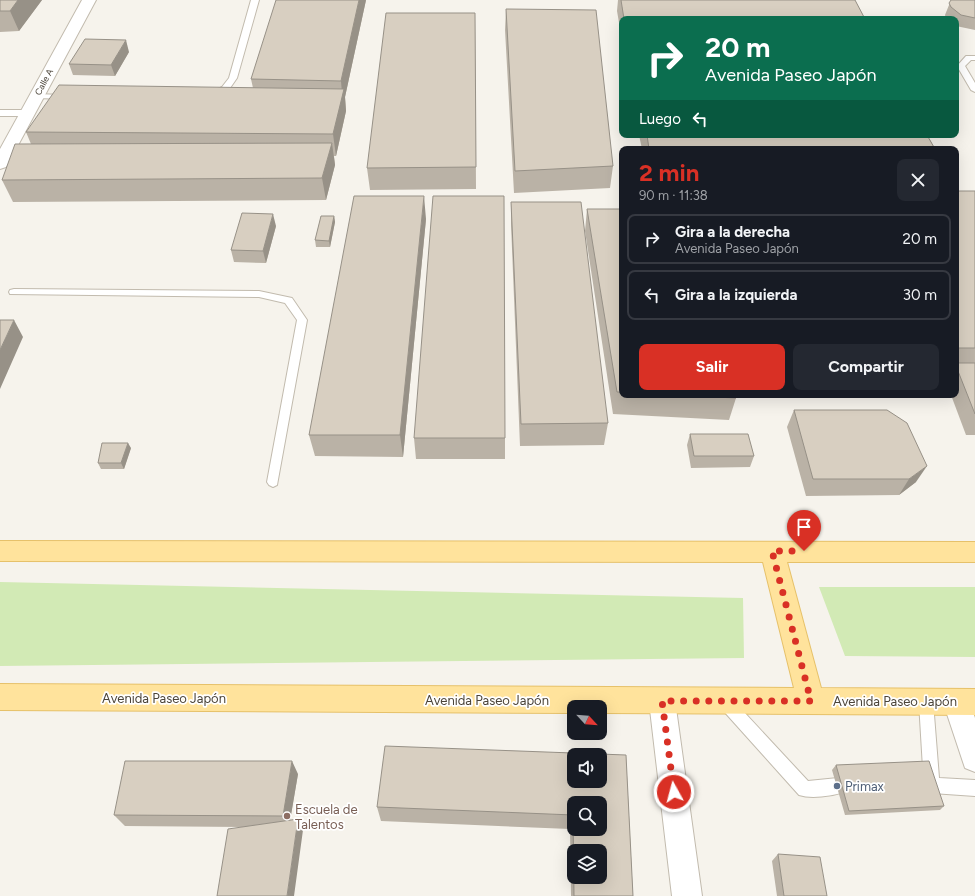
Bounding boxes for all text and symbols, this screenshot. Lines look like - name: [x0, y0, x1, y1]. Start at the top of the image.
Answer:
- text: 20 m: [705, 30, 770, 64]
- icon: right: [639, 32, 691, 84]
- text: Avenida Paseo Japón: [705, 64, 876, 86]
- street label: Calle A: [32, 67, 55, 97]
- icon: left: [689, 108, 711, 130]
- text: Luego: [639, 110, 681, 128]
- text: 2 min: [639, 158, 699, 187]
- button: close: [897, 159, 939, 201]
- text: 90 m · 11:38: [639, 188, 708, 203]
- text: Gira a la derecha: [675, 223, 790, 241]
- icon: right: [641, 228, 663, 250]
- text: 20 m: [903, 230, 937, 248]
- text: Avenida Paseo Japón: [675, 241, 799, 256]
- icon: left: [641, 284, 663, 306]
- text: Gira a la izquierda: [675, 286, 797, 304]
- text: 30 m: [903, 286, 937, 304]
- button: Salir: [639, 344, 785, 390]
- button: Compartir: [793, 344, 939, 390]
- pin: [787, 510, 821, 551]
- icon: arrive: [793, 516, 815, 538]
- street label: Avenida Paseo Japón: [102, 691, 226, 706]
- street label: Avenida Paseo Japón: [425, 693, 549, 708]
- street label: Avenida Paseo Japón: [833, 694, 957, 709]
- north arrow: [567, 700, 607, 740]
- map controls: [567, 700, 607, 884]
- button: sound: [567, 748, 607, 788]
- position arrow: [653, 771, 695, 813]
- place label: Primax: [845, 779, 885, 794]
- marker: Primax: [832, 781, 842, 791]
- button: search: [567, 796, 607, 836]
- place label: Escuela de Talentos: [295, 802, 358, 832]
- marker: Escuela de Talentos: [282, 811, 292, 821]
- button: layers: [567, 844, 607, 884]

